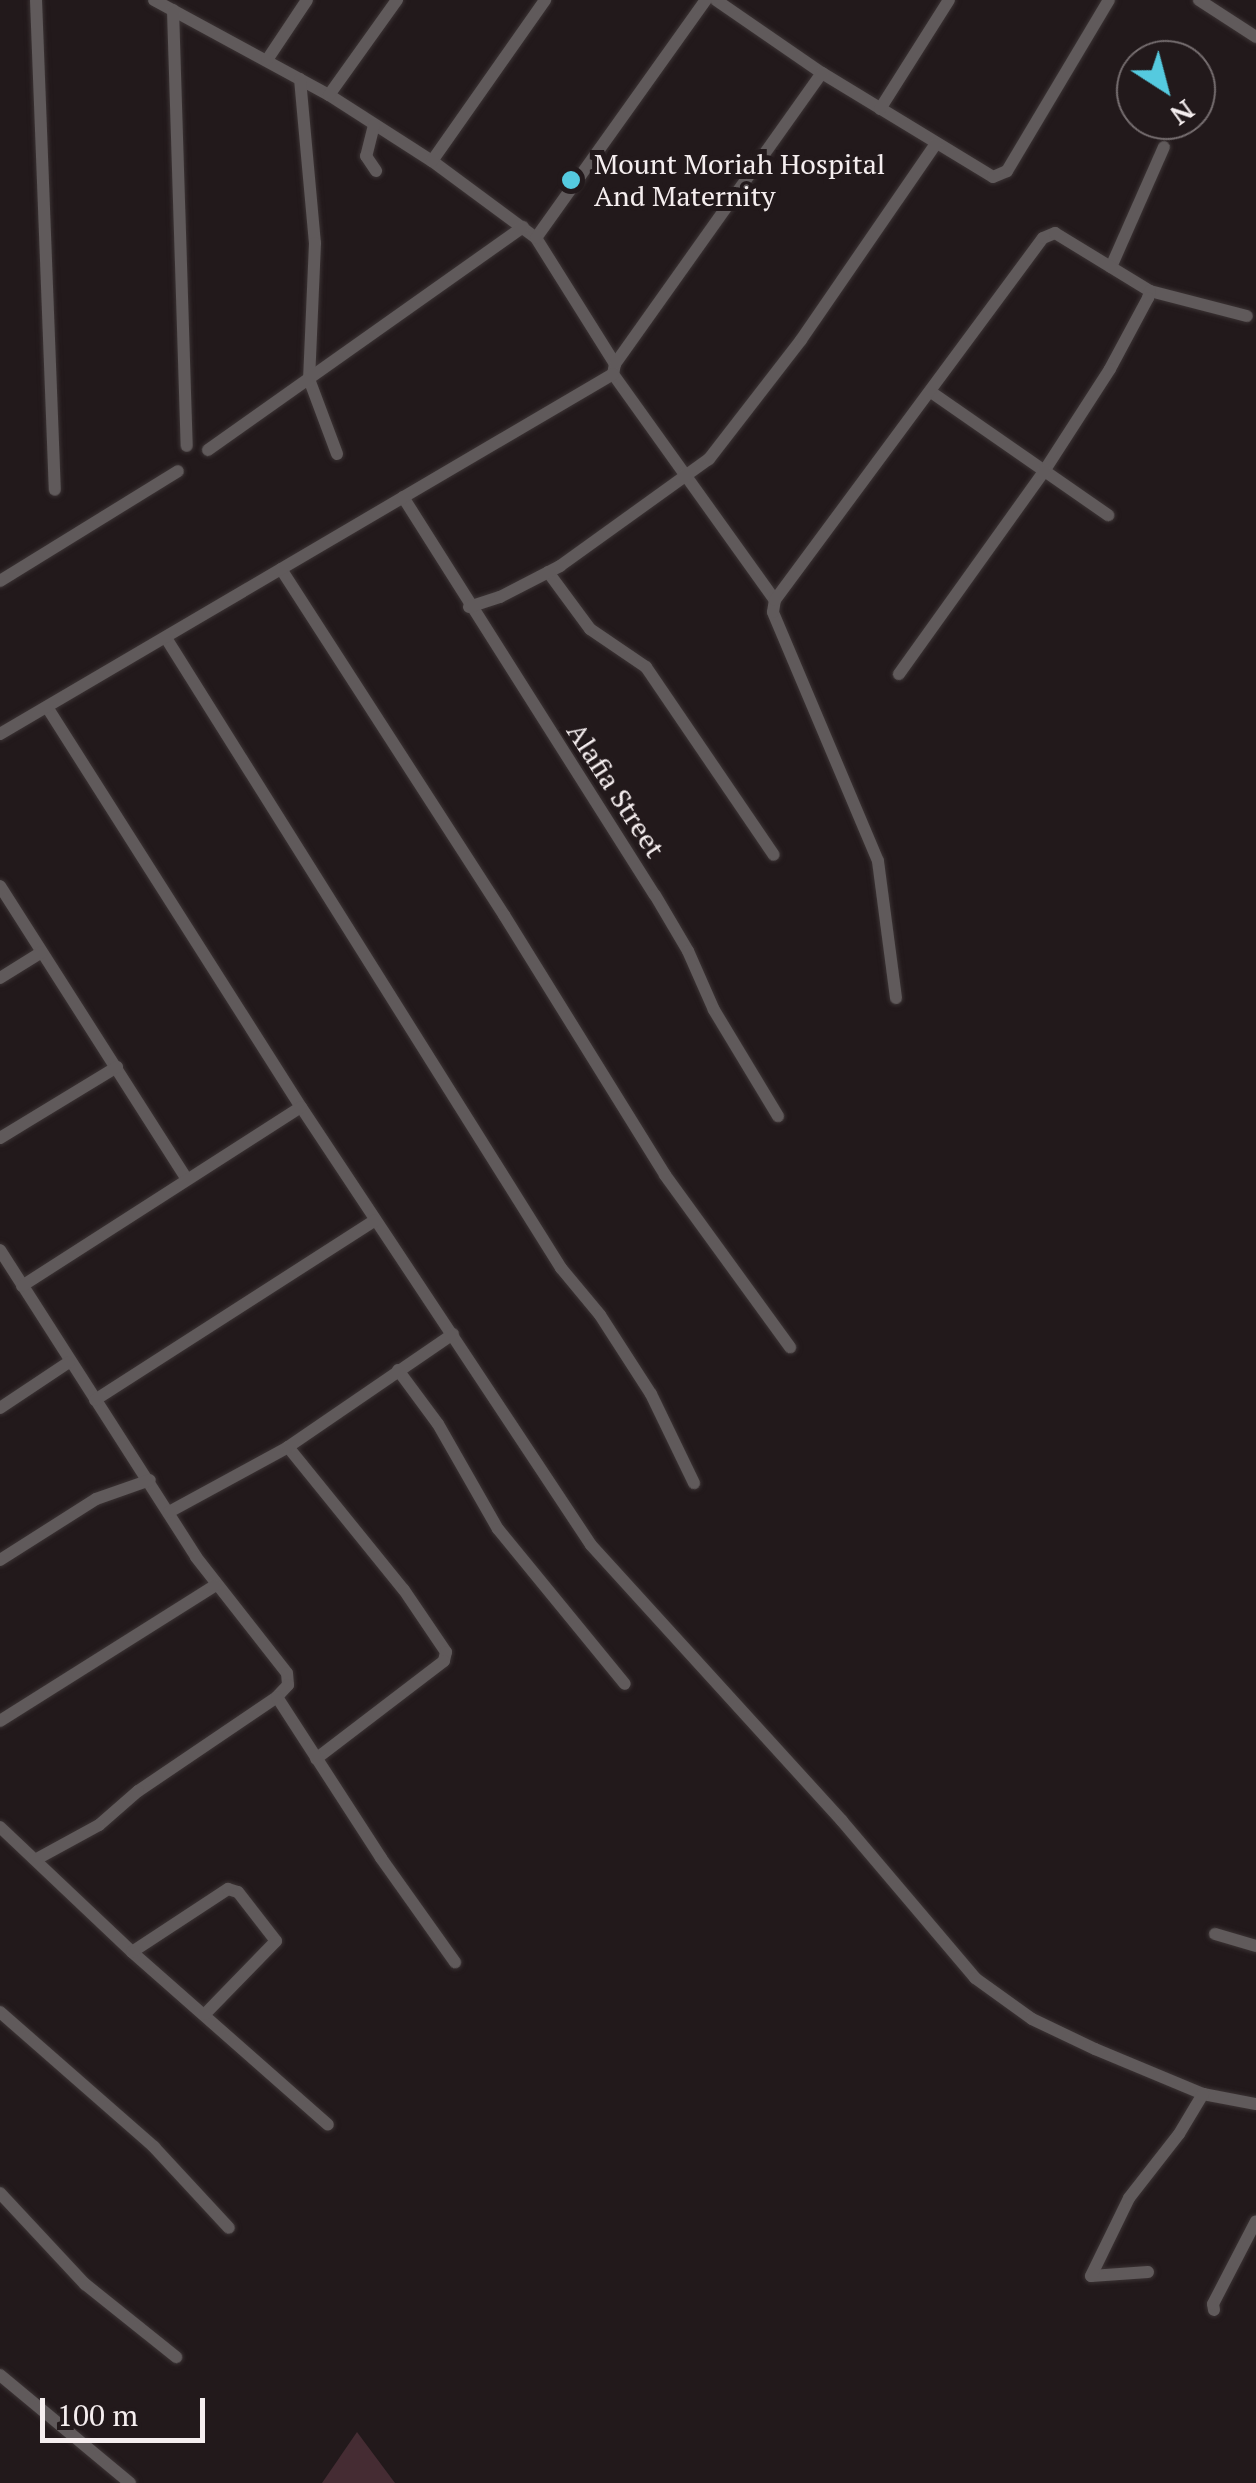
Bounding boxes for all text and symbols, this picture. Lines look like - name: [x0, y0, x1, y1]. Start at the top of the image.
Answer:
- north arrow: [1116, 40, 1216, 140]
- text: N: [1163, 92, 1202, 134]
- place label: Mount Moriah Hospital And Maternity: [594, 147, 885, 213]
- marker: Mount Moriah Hospital And Maternity: [558, 167, 584, 193]
- street label: Alafia Street: [560, 716, 672, 864]
- scale bar: [45, 2378, 210, 2440]
- text: 100 m: [57, 2395, 138, 2435]

